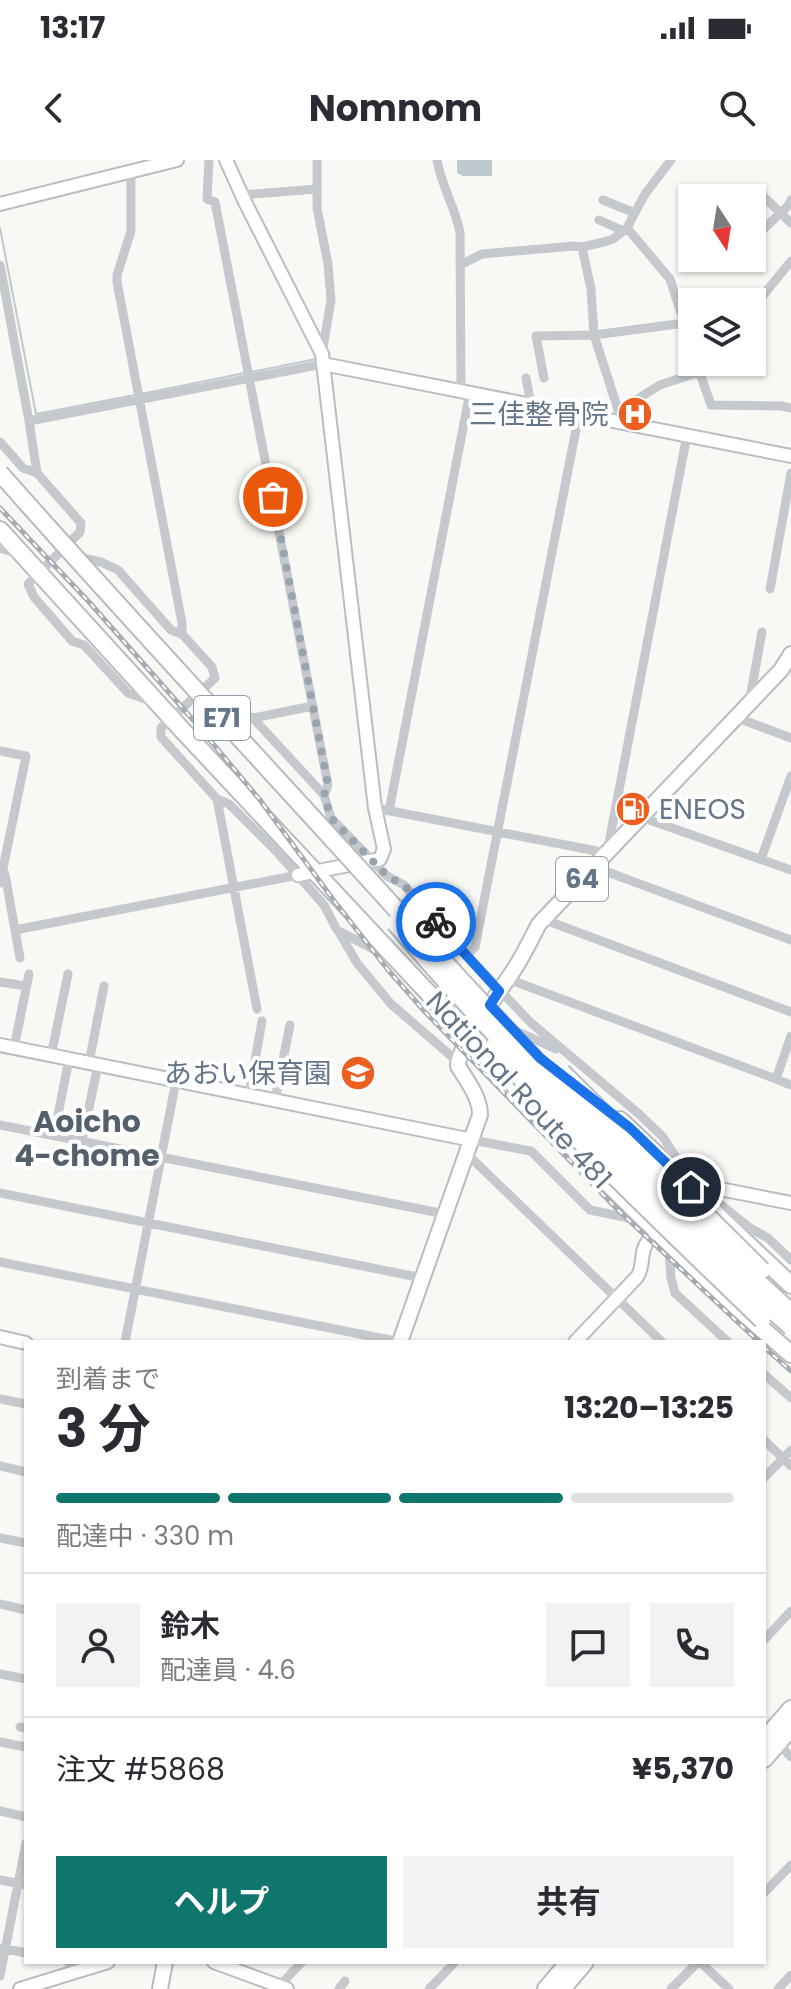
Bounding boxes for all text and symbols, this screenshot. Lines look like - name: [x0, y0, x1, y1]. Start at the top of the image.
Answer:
- text: 13:17: [40, 6, 105, 49]
- text: Nomnom: [309, 83, 482, 134]
- icon: back: [32, 86, 76, 130]
- icon: search: [715, 86, 759, 130]
- north arrow: [678, 184, 766, 272]
- map controls: [678, 184, 766, 376]
- button: layers: [678, 288, 766, 376]
- place label: 三佳整骨院: [469, 395, 609, 434]
- hospital icon: 三佳整骨院: [616, 395, 654, 433]
- pin: [239, 463, 307, 531]
- icon: bag: [251, 475, 295, 519]
- road number: E71: [194, 696, 250, 740]
- fuel station icon: ENEOS: [614, 790, 652, 828]
- place label: ENEOS: [659, 790, 746, 829]
- road number: 64: [556, 857, 608, 901]
- courier: [396, 882, 476, 962]
- icon: bike: [414, 900, 458, 944]
- street label: National Route 481: [417, 983, 621, 1197]
- place label: あおい保育園: [164, 1054, 332, 1093]
- school or university icon: あおい保育園: [339, 1054, 377, 1092]
- district label: Aoicho 4-chome: [14, 1100, 160, 1177]
- pin: [657, 1153, 725, 1221]
- icon: home: [669, 1165, 713, 1209]
- text: 到着まで: [56, 1361, 160, 1397]
- text: 13:20–13:25: [564, 1386, 734, 1429]
- text: 3 分: [56, 1392, 150, 1465]
- text: 配達中 · 330 m: [56, 1518, 234, 1554]
- button: person: [56, 1603, 140, 1687]
- button: chat: [546, 1603, 630, 1687]
- button: phone: [650, 1603, 734, 1687]
- text: 鈴木: [160, 1604, 220, 1647]
- text: 配達員 · 4.6: [160, 1652, 296, 1688]
- text: ¥5,370: [632, 1747, 734, 1790]
- text: 注文 #5868: [56, 1748, 225, 1791]
- button: ヘルプ: [56, 1856, 387, 1948]
- button: 共有: [403, 1856, 734, 1948]

